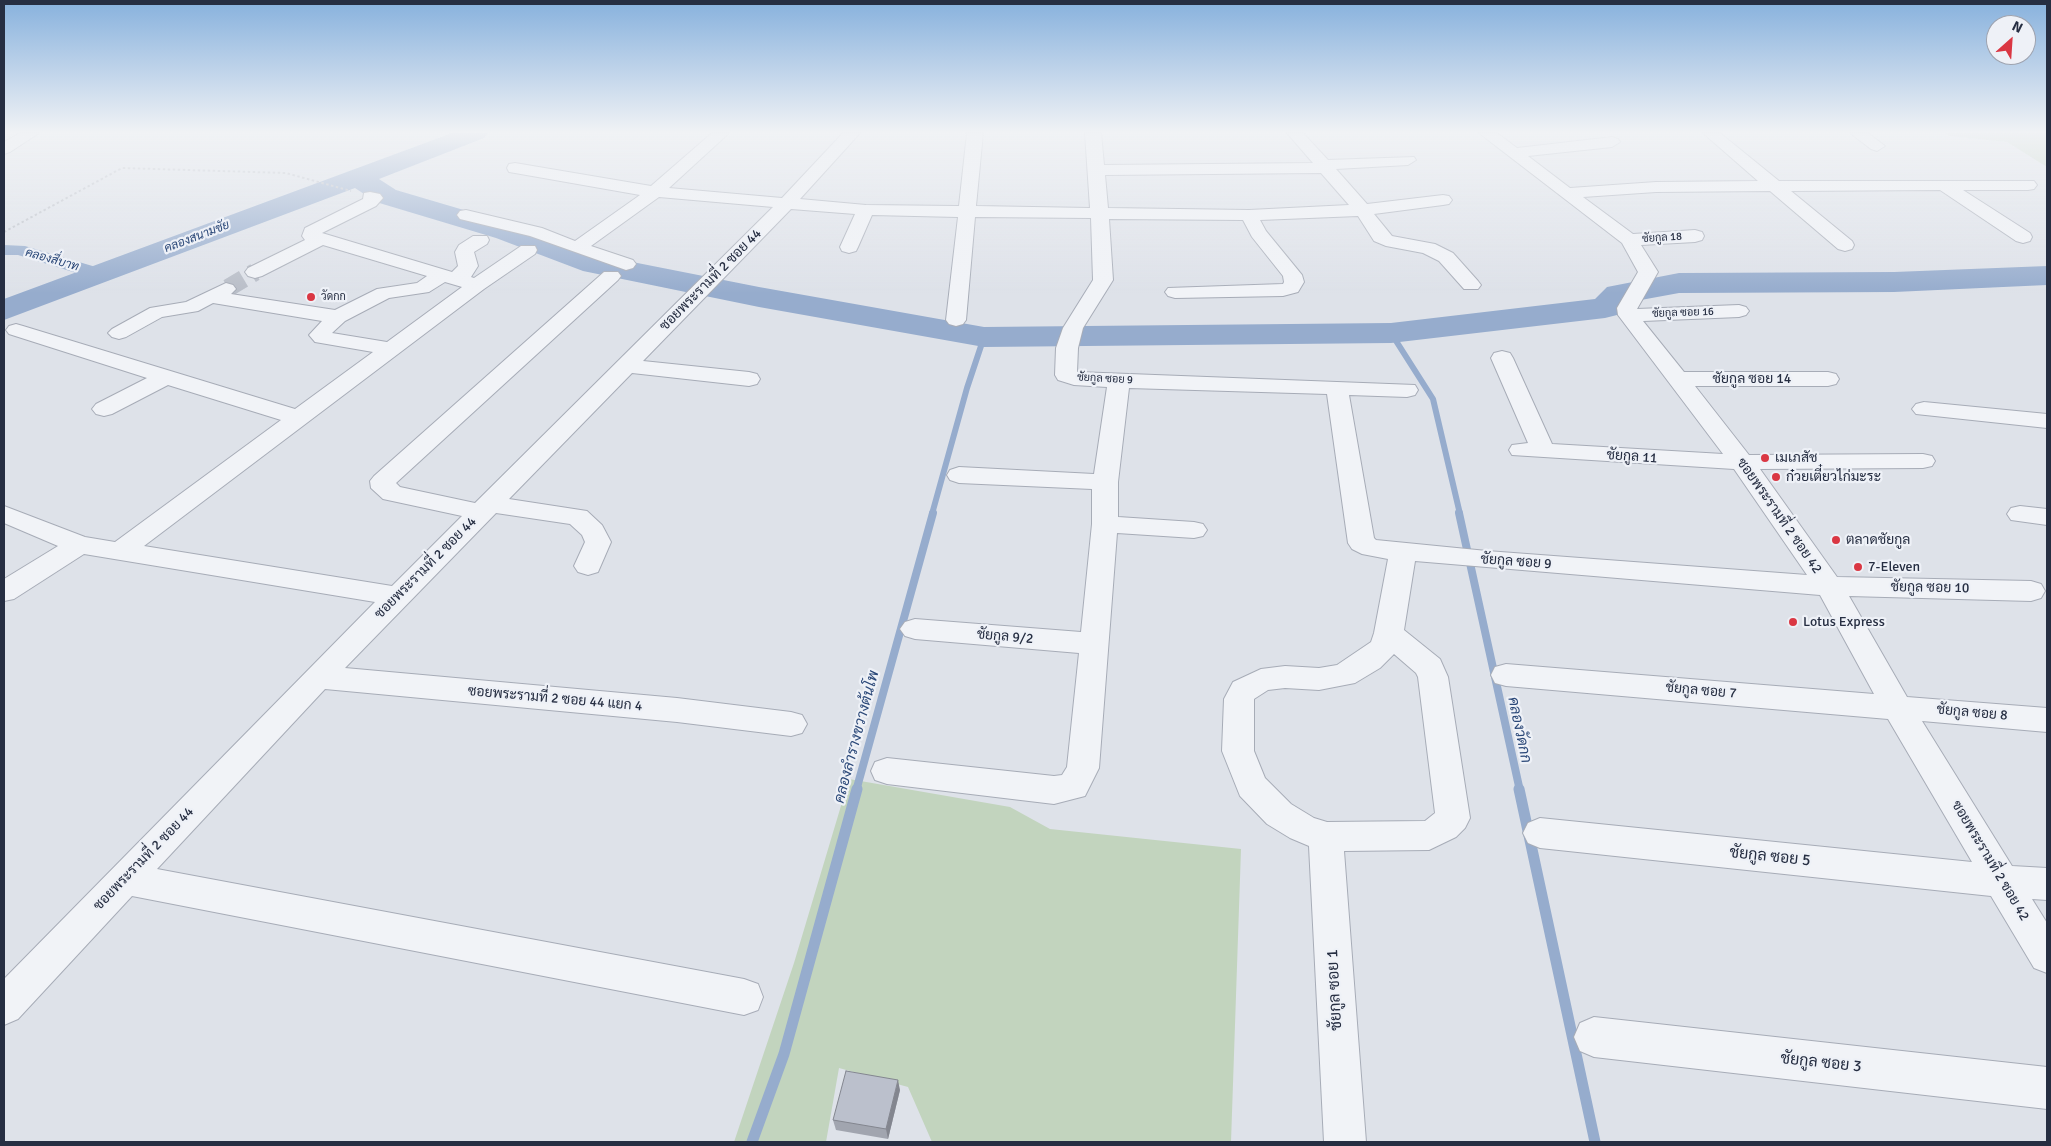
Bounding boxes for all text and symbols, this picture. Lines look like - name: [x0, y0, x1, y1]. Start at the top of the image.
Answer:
- north arrow: [1986, 15, 2036, 65]
- text: N: [2009, 17, 2025, 37]
- water label: คลองสนามชัย: [162, 218, 232, 256]
- street label: ซอยพระรามที่ 2 ซอย 44: [657, 226, 765, 334]
- street label: ชัยกูล 18: [1642, 230, 1682, 246]
- water label: คลองสี่บาท: [24, 245, 80, 275]
- place label: วัดกก: [321, 290, 346, 304]
- marker: วัดกก: [305, 291, 317, 303]
- street label: ชัยกูล ซอย 16: [1652, 305, 1714, 321]
- street label: ชัยกูล ซอย 9: [1077, 371, 1133, 387]
- street label: ชัยกูล ซอย 14: [1713, 371, 1791, 387]
- street label: ชัยกูล 11: [1606, 447, 1658, 467]
- place label: เมเภสัช: [1775, 450, 1818, 466]
- marker: เมเภสัช: [1759, 452, 1771, 464]
- street label: ซอยพระรามที่ 2 ซอย 42: [1733, 455, 1825, 577]
- place label: ก๋วยเตี๋ยวไก่มะระ: [1786, 469, 1881, 485]
- marker: ก๋วยเตี๋ยวไก่มะระ: [1770, 471, 1782, 483]
- street label: ซอยพระรามที่ 2 ซอย 44: [372, 514, 480, 622]
- place label: ตลาดชัยกูล: [1846, 532, 1910, 548]
- marker: ตลาดชัยกูล: [1830, 534, 1842, 546]
- street label: ชัยกูล ซอย 9: [1480, 551, 1552, 573]
- place label: 7-Eleven: [1868, 559, 1920, 575]
- marker: 7-Eleven: [1852, 561, 1864, 573]
- street label: ชัยกูล ซอย 10: [1890, 579, 1970, 597]
- place label: Lotus Express: [1803, 614, 1885, 630]
- marker: Lotus Express: [1787, 616, 1799, 628]
- street label: ชัยกูล 9/2: [976, 626, 1034, 648]
- water label: คลองลำรางขวางต้นโพ: [831, 669, 883, 805]
- street label: ชัยกูล ซอย 7: [1665, 680, 1737, 702]
- street label: ซอยพระรามที่ 2 ซอย 44 แยก 4: [467, 683, 643, 715]
- water label: คลองวัดกก: [1503, 695, 1535, 765]
- street label: ชัยกูล ซอย 8: [1936, 702, 2008, 724]
- street label: ซอยพระรามที่ 2 ซอย 42: [1947, 798, 2033, 924]
- street label: ซอยพระรามที่ 2 ซอย 44: [90, 804, 198, 914]
- street label: ชัยกูล ซอย 5: [1729, 843, 1811, 871]
- street label: ชัยกูล ซอย 1: [1323, 949, 1347, 1031]
- street label: ชัยกูล ซอย 3: [1780, 1049, 1862, 1077]

